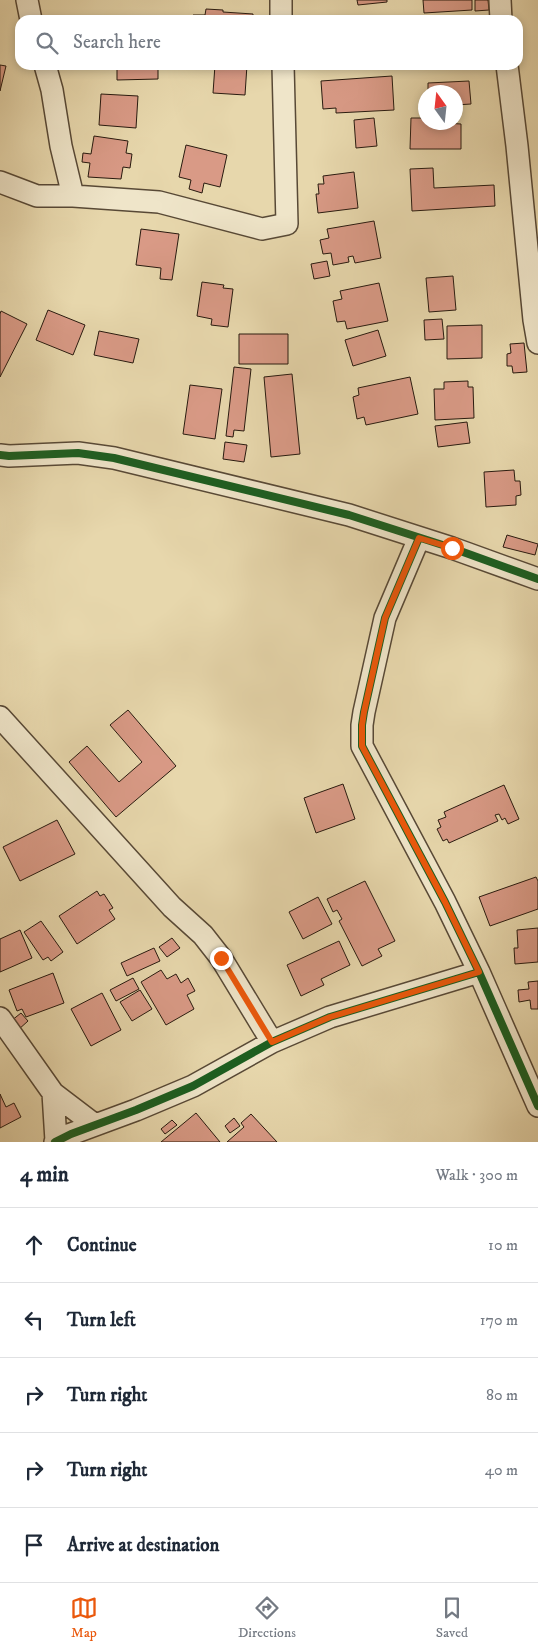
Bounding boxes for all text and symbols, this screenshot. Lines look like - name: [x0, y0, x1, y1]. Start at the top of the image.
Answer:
- search box: [15, 15, 523, 70]
- icon: search: [33, 29, 61, 57]
- text: Search here: [73, 31, 161, 54]
- north arrow: [418, 85, 463, 130]
- route start: [441, 537, 464, 560]
- route end: [210, 947, 233, 970]
- text: 4 min: [20, 1162, 69, 1188]
- text: Walk · 300 m: [435, 1165, 518, 1185]
- icon: ahead: [20, 1231, 48, 1259]
- text: Continue: [67, 1234, 137, 1257]
- text: 10 m: [488, 1235, 518, 1255]
- icon: left: [20, 1306, 48, 1334]
- text: Turn left: [67, 1309, 136, 1332]
- text: 170 m: [480, 1310, 518, 1330]
- icon: right: [20, 1381, 48, 1409]
- text: Turn right: [67, 1384, 147, 1407]
- text: 80 m: [486, 1385, 518, 1405]
- icon: right: [20, 1456, 48, 1484]
- text: Turn right: [67, 1459, 147, 1482]
- text: 40 m: [485, 1460, 518, 1480]
- icon: arrive: [20, 1531, 48, 1559]
- text: Arrive at destination: [67, 1534, 219, 1557]
- tab: Map: [70, 1594, 98, 1642]
- tab: Directions: [238, 1594, 296, 1642]
- tab: Saved: [436, 1594, 468, 1642]

